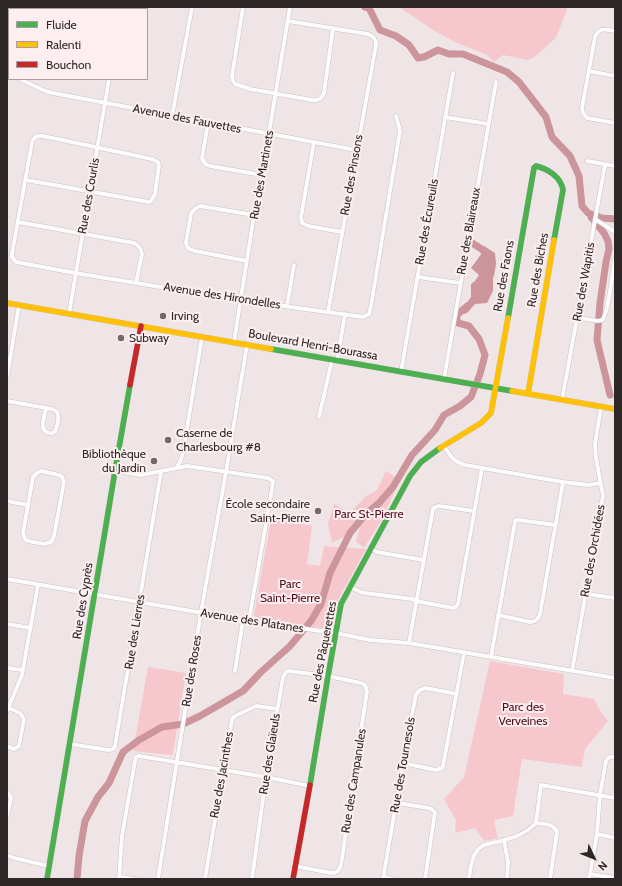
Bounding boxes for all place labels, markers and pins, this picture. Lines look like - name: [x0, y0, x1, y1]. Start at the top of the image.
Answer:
- place label: Irving: [171, 309, 199, 323]
- marker: Irving: [158, 311, 168, 321]
- place label: Subway: [129, 331, 169, 345]
- marker: Subway: [116, 333, 126, 343]
- place label: Caserne de Charlesbourg #8: [176, 426, 261, 454]
- marker: Caserne de Charlesbourg #8: [163, 435, 173, 445]
- place label: Bibliothèque du Jardin: [82, 447, 146, 475]
- marker: Bibliothèque du Jardin: [149, 456, 159, 466]
- place label: École secondaire Saint-Pierre: [225, 497, 310, 525]
- marker: École secondaire Saint-Pierre: [313, 506, 323, 516]

